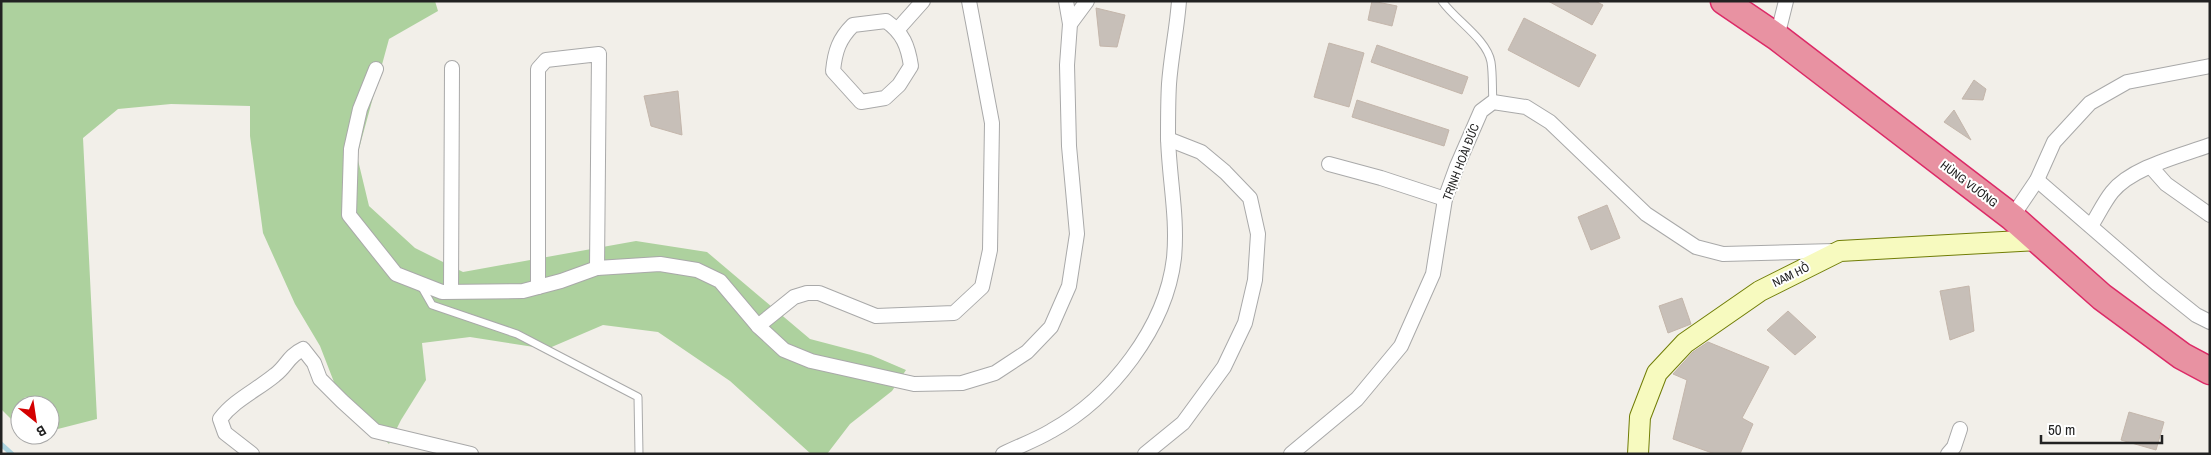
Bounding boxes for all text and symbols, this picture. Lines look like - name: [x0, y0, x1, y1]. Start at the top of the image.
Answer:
- street label: TRỊNH HOÀI ĐỨC: [1439, 121, 1483, 203]
- street label: HÙNG VƯƠNG: [1937, 157, 2001, 211]
- street label: NAM HỒ: [1769, 258, 1812, 291]
- north arrow: [10, 395, 60, 445]
- scale bar: [2041, 412, 2162, 444]
- text: 50 m: [2048, 419, 2075, 440]
- text: B: [33, 421, 50, 441]

